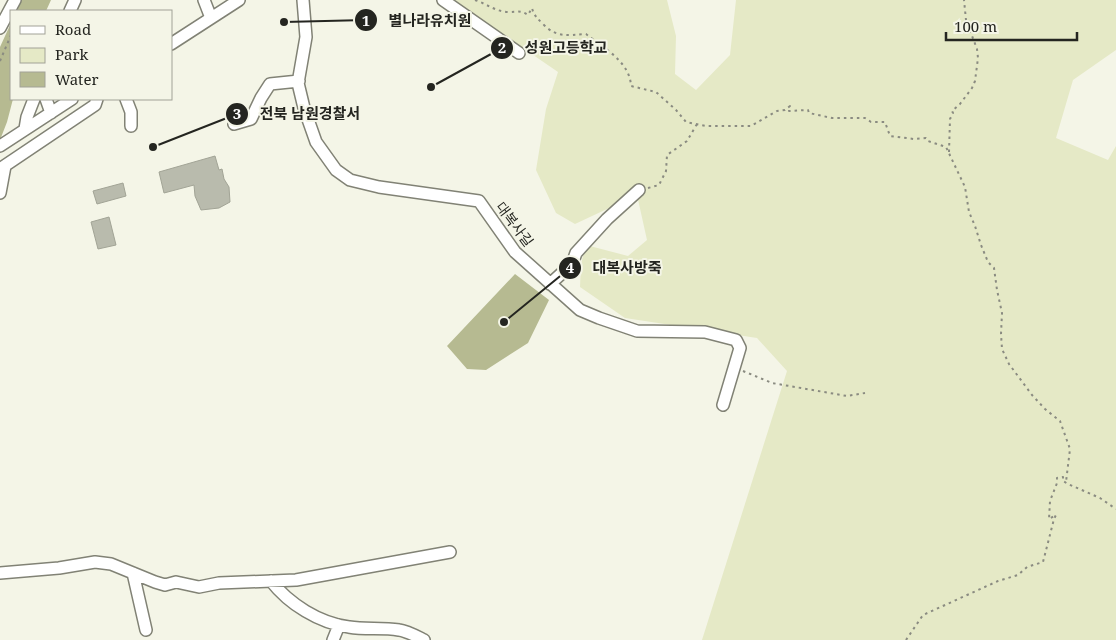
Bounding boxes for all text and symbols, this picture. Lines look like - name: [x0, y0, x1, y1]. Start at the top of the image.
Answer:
- callout: 별나라유치원: [353, 5, 481, 35]
- legend: [10, 10, 172, 100]
- text: 1: [362, 10, 370, 30]
- text: 별나라유치원: [389, 10, 471, 30]
- scale bar: [946, 10, 1077, 42]
- text: 100 m: [954, 16, 997, 36]
- text: Road: [55, 19, 91, 39]
- callout: 성원고등학교: [490, 33, 618, 63]
- text: 2: [498, 37, 506, 57]
- text: 성원고등학교: [525, 37, 608, 57]
- text: Park: [55, 44, 89, 64]
- text: Water: [55, 69, 98, 89]
- callout: 전북 남원경찰서: [225, 99, 370, 129]
- text: 3: [233, 103, 241, 123]
- text: 전북 남원경찰서: [260, 103, 360, 123]
- street label: 대복사길: [492, 198, 538, 250]
- callout: 대복사방죽: [558, 253, 672, 283]
- text: 4: [566, 257, 575, 277]
- text: 대복사방죽: [592, 257, 662, 277]

